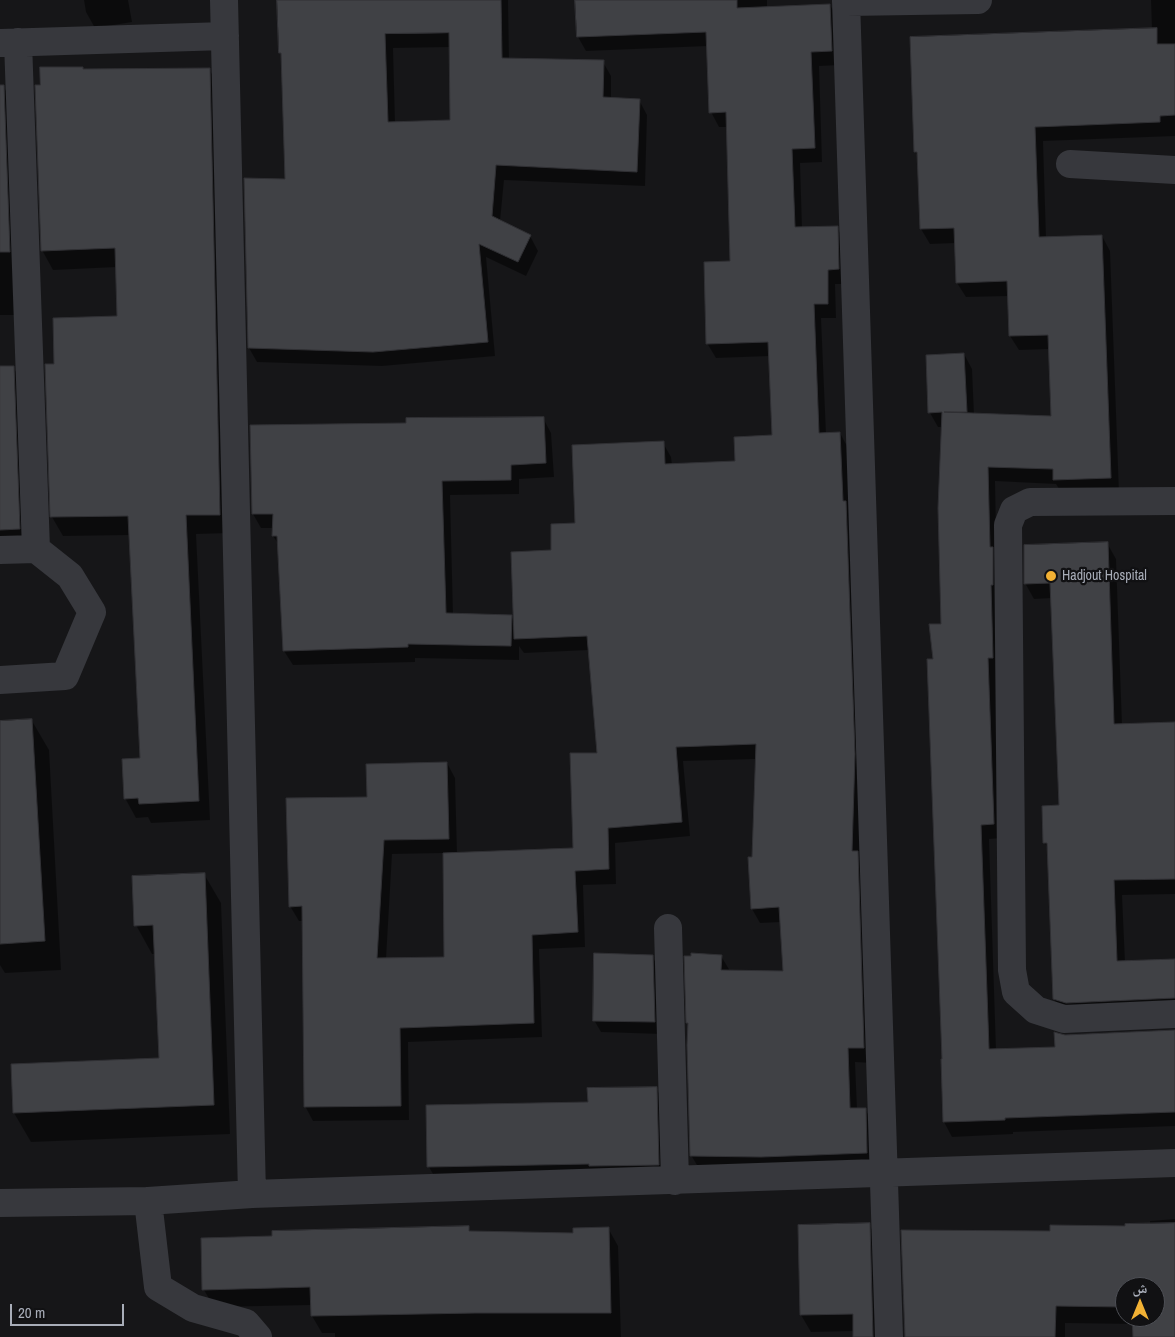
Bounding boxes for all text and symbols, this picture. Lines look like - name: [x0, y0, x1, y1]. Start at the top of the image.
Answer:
- place label: Hadjout Hospital: [1062, 568, 1147, 584]
- marker: Hadjout Hospital: [1044, 569, 1058, 583]
- north arrow: [1115, 1277, 1165, 1327]
- text: ش: [1133, 1279, 1147, 1297]
- scale bar: [12, 1294, 126, 1326]
- text: 20 m: [18, 1302, 45, 1323]

